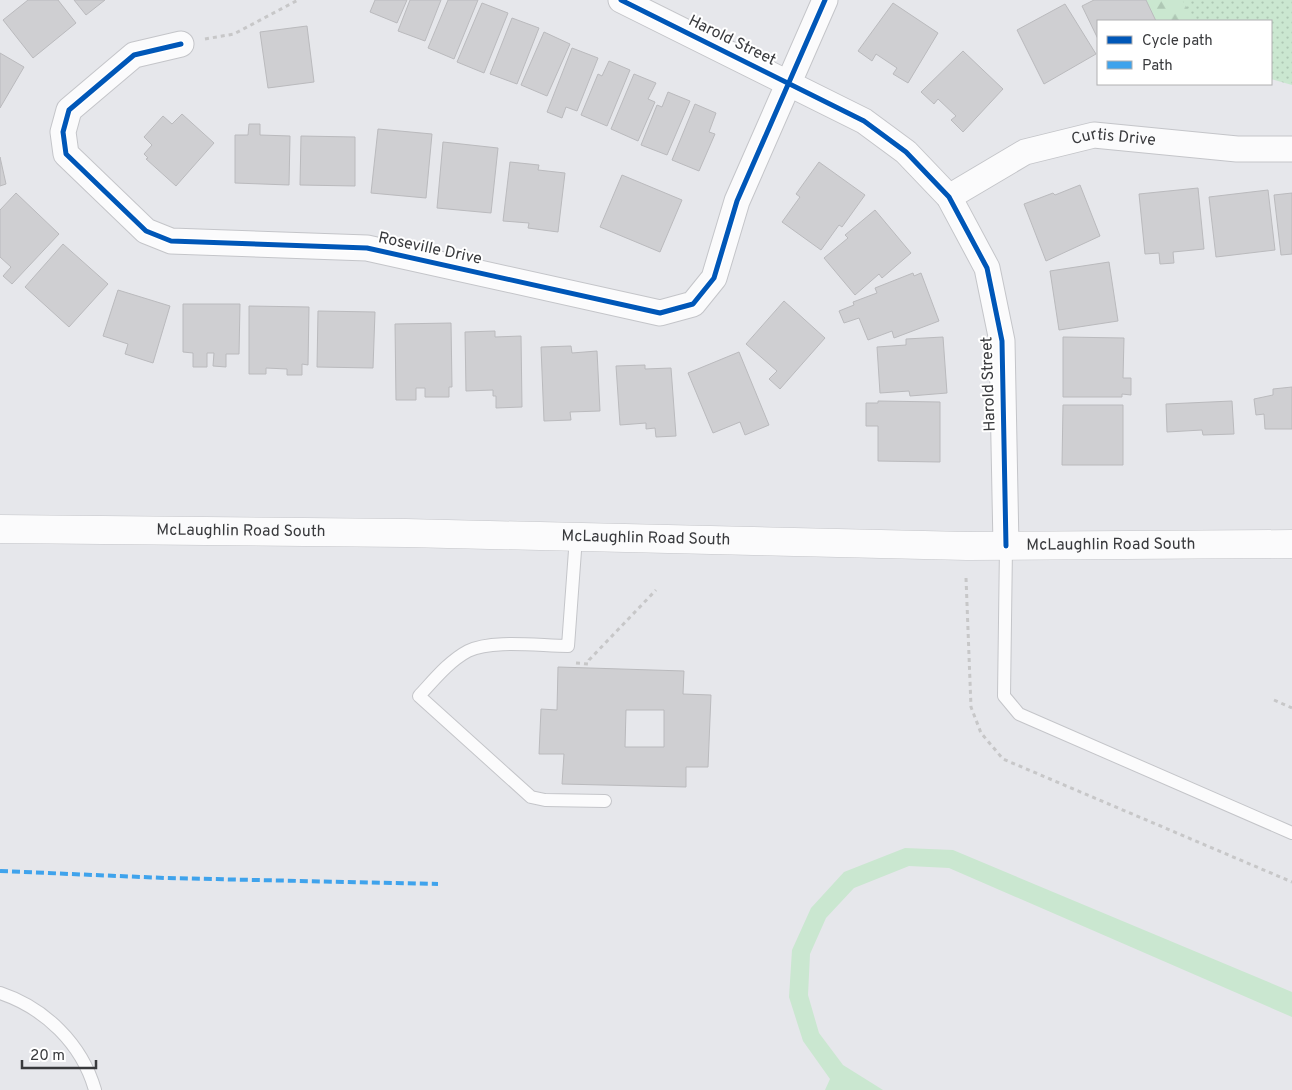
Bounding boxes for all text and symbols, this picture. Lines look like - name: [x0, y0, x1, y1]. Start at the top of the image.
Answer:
- street label: Harold Street: [685, 11, 779, 71]
- legend: [1097, 20, 1272, 85]
- text: Cycle path: [1142, 32, 1213, 51]
- text: Path: [1142, 57, 1173, 76]
- street label: Curtis Drive: [1069, 125, 1157, 151]
- street label: Roseville Drive: [376, 228, 484, 270]
- street label: Harold Street: [977, 336, 1001, 432]
- street label: McLaughlin Road South: [156, 521, 326, 542]
- street label: McLaughlin Road South: [561, 527, 731, 551]
- street label: McLaughlin Road South: [1026, 535, 1195, 556]
- scale bar: [22, 1038, 96, 1070]
- text: 20 m: [30, 1047, 65, 1066]

